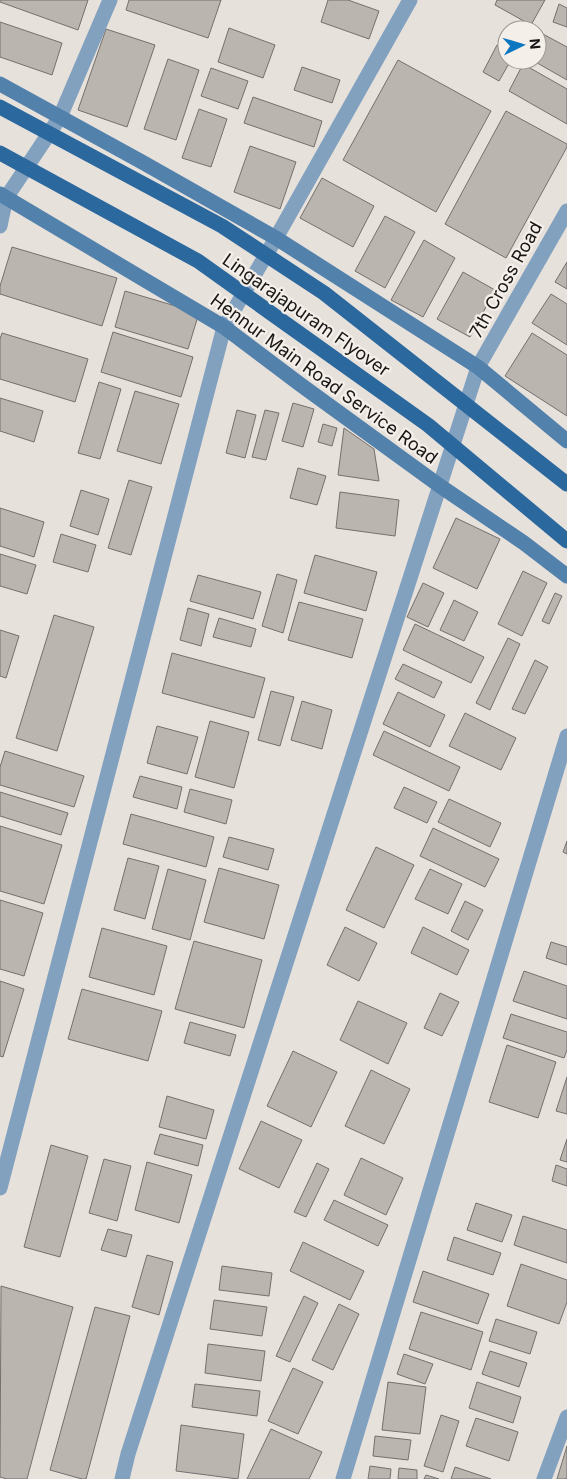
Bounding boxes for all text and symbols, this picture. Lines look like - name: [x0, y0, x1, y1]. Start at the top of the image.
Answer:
- north arrow: [497, 20, 547, 70]
- text: N: [527, 38, 544, 50]
- street label: 7th Cross Road: [465, 218, 546, 342]
- street label: Lingarajapuram Flyover: [219, 249, 394, 380]
- street label: Hennur Main Road Service Road: [207, 289, 442, 468]

